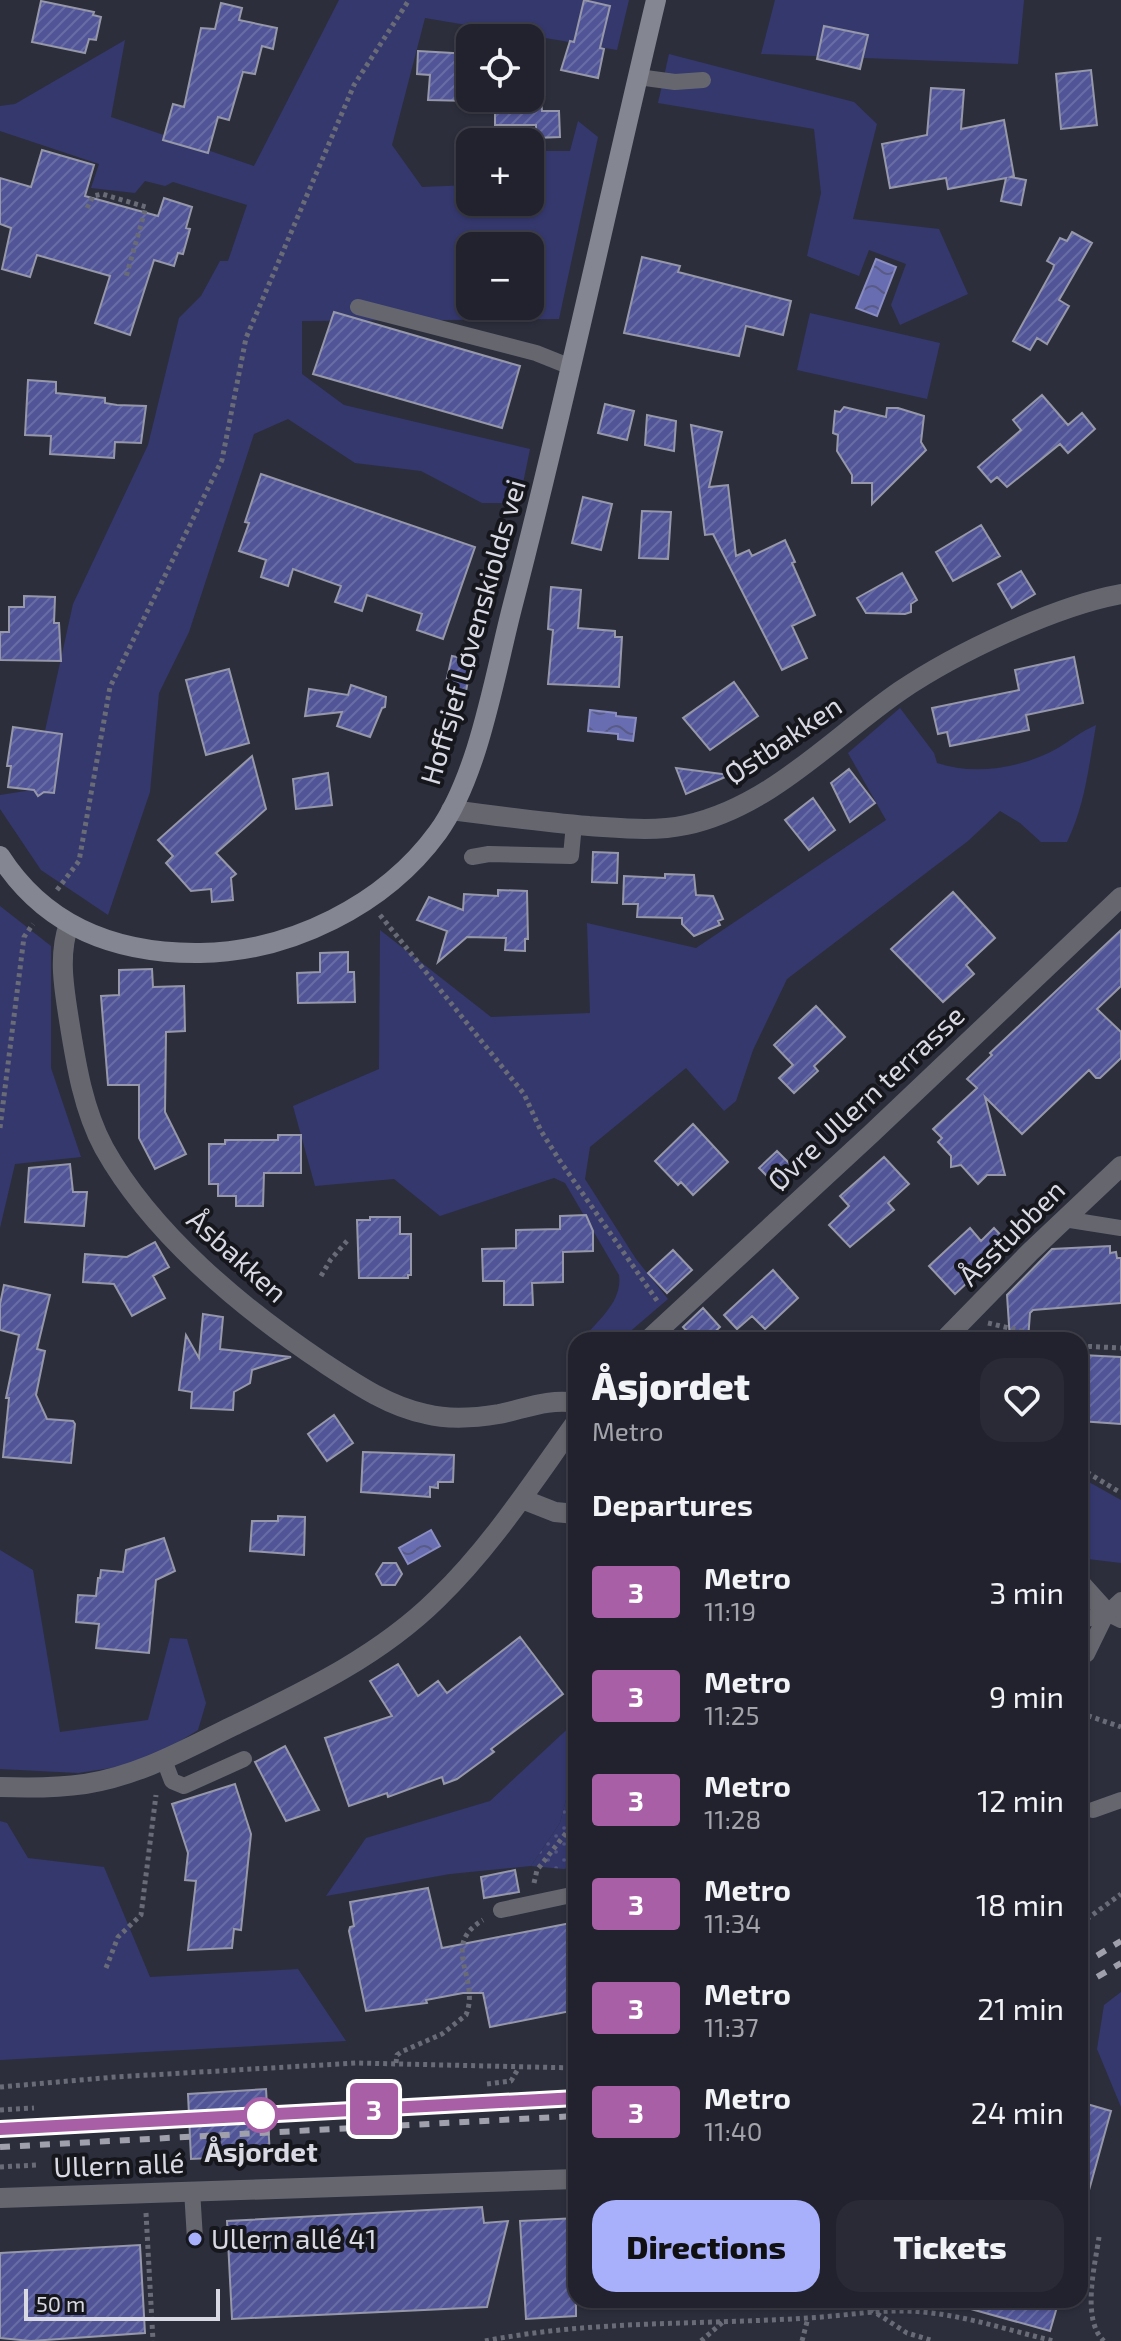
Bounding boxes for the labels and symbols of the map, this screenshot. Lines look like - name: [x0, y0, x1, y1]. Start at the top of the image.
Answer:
- street label: Hoffsjef Løvenskiolds vei: [412, 475, 532, 788]
- street label: Østbakken: [717, 688, 848, 791]
- street label: Øvre Ullern terrasse: [760, 997, 971, 1197]
- street label: Åsstubben: [951, 1172, 1071, 1292]
- street label: Åsbakken: [181, 1202, 295, 1309]
- line badge: 3: [348, 2083, 400, 2135]
- marker: Åsjordet: [244, 2098, 278, 2132]
- place label: Åsjordet: [204, 2134, 318, 2168]
- street label: Ullern allé: [53, 2145, 185, 2183]
- place label: Ullern allé 41: [211, 2221, 377, 2255]
- marker: Ullern allé 41: [186, 2230, 204, 2248]
- scale bar: [24, 2285, 220, 2321]

